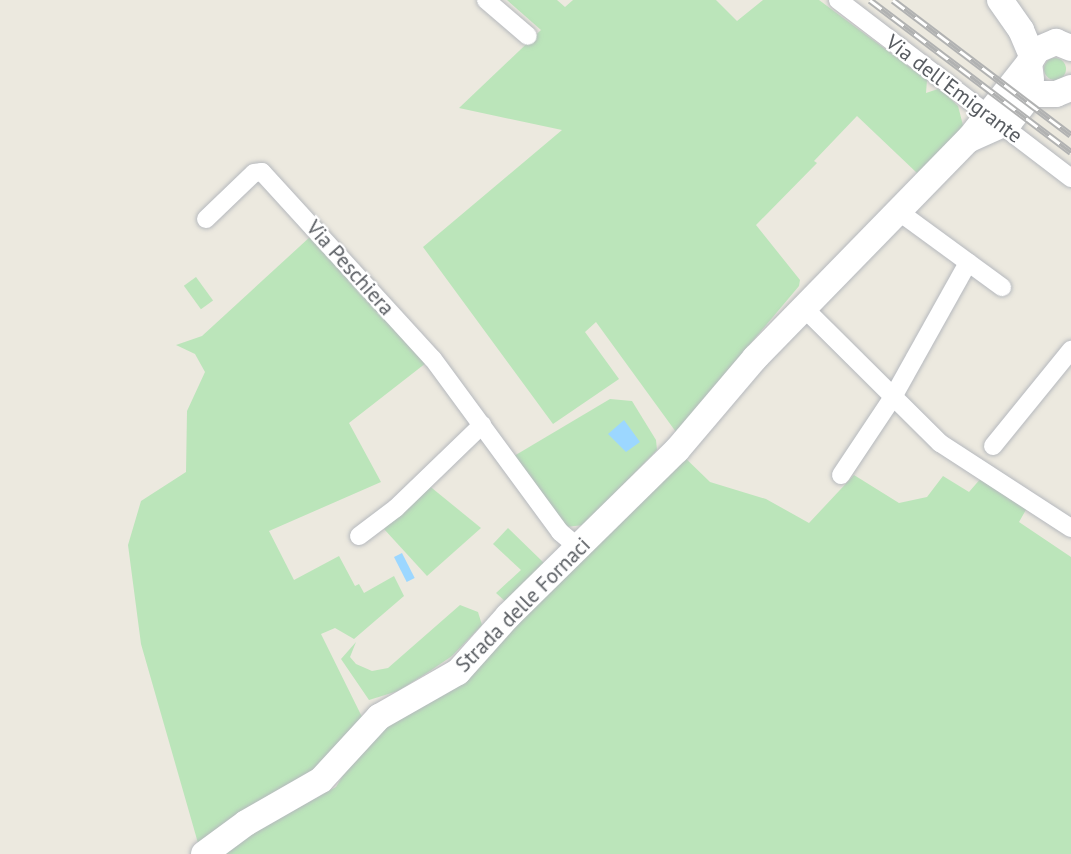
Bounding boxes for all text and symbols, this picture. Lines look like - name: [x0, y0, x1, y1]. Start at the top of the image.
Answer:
- street label: Via dell'Emigrante: [881, 30, 1027, 148]
- street label: Via Peschiera: [301, 215, 399, 321]
- street label: Strada delle Fornaci: [450, 532, 596, 678]

